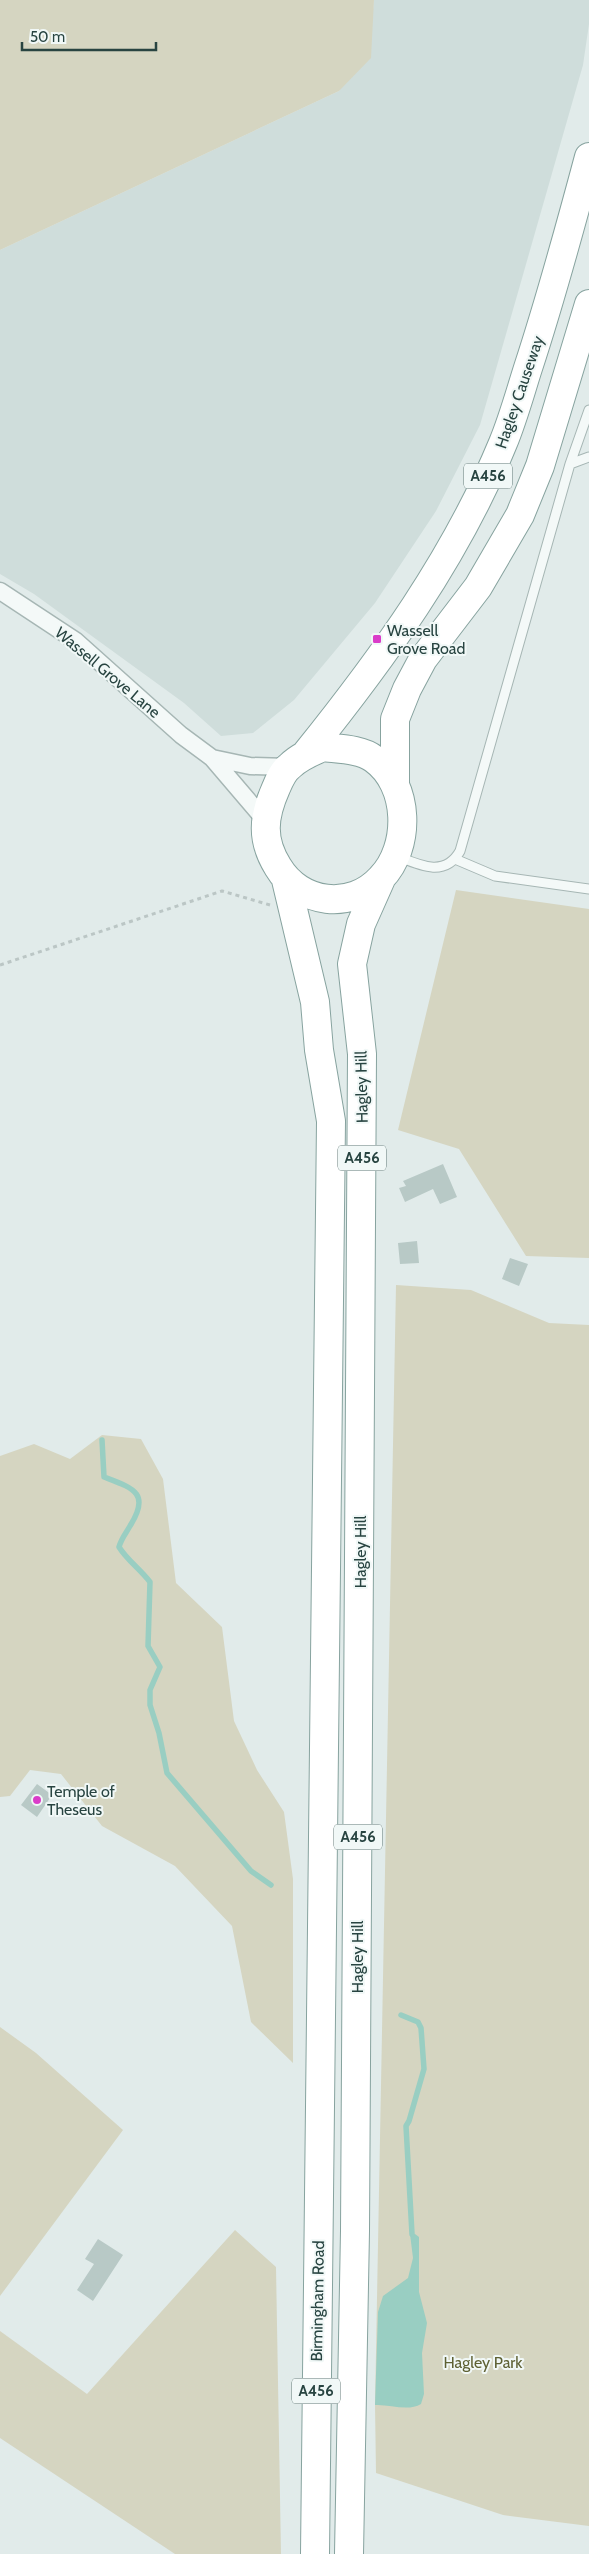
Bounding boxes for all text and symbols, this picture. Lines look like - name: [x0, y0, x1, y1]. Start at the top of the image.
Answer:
- scale bar: [22, 20, 156, 52]
- text: 50 m: [30, 28, 65, 46]
- street label: Hagley Causeway: [491, 333, 548, 451]
- road number: A456: [464, 464, 512, 488]
- place label: Wassell Grove Road: [387, 621, 465, 658]
- street label: Wassell Grove Lane: [51, 623, 164, 722]
- marker: Wassell Grove Road: [371, 633, 383, 645]
- street label: Hagley Hill: [351, 1050, 372, 1123]
- road number: A456: [338, 1146, 386, 1170]
- street label: Hagley Hill: [351, 1516, 370, 1588]
- place label: Temple of Theseus: [47, 1782, 116, 1819]
- marker: Temple of Theseus: [31, 1794, 43, 1806]
- road number: A456: [334, 1824, 382, 1850]
- street label: Hagley Hill: [348, 1921, 367, 1993]
- street label: Birmingham Road: [307, 2240, 328, 2362]
- park label: Hagley Park: [443, 2353, 523, 2372]
- road number: A456: [292, 2378, 340, 2404]

